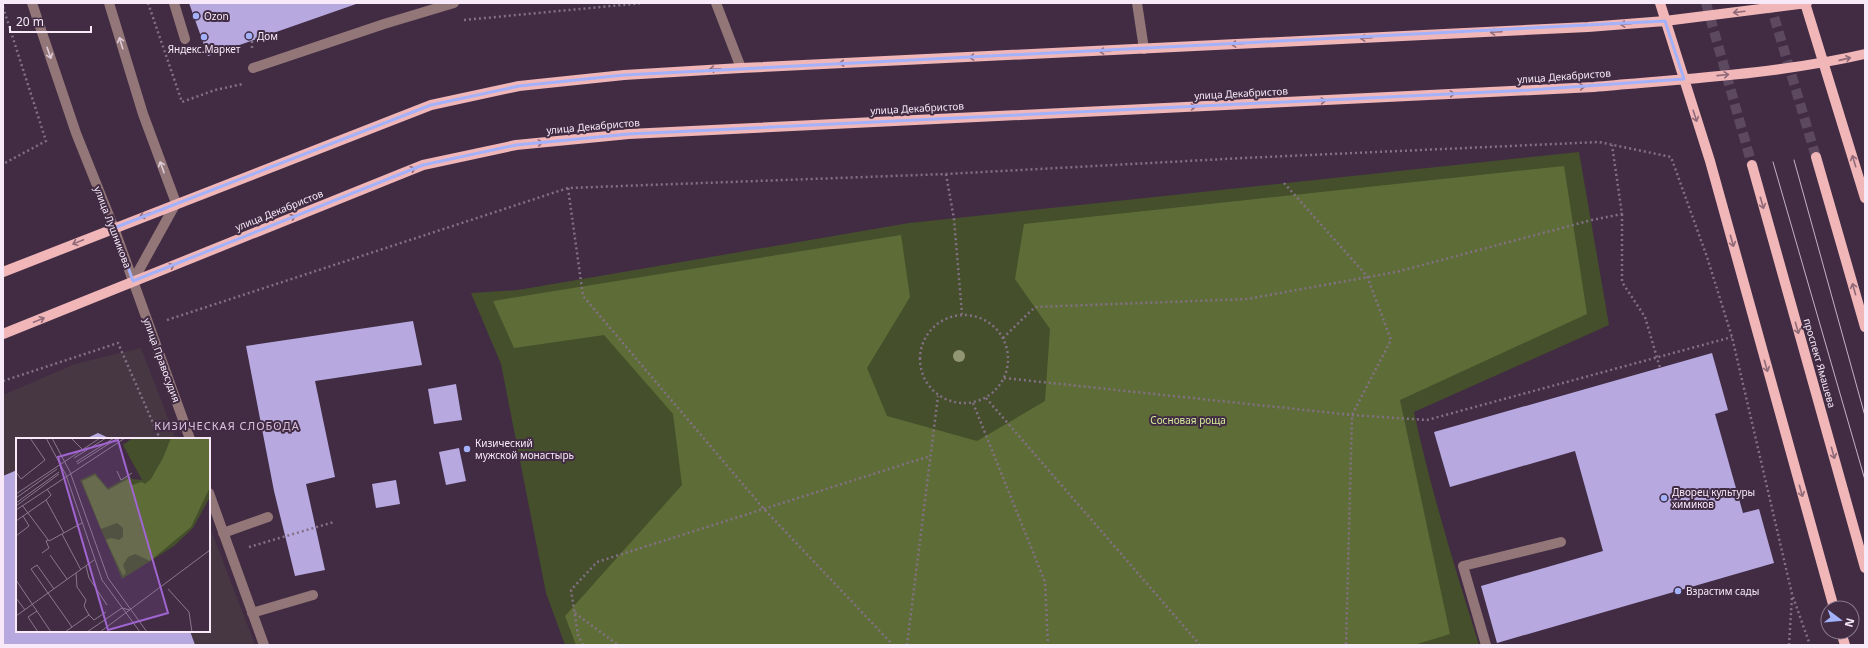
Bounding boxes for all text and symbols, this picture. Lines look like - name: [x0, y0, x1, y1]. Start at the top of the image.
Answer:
- scale bar: [10, 8, 91, 34]
- one-way arrow: [1733, 8, 1746, 15]
- place label: Ozon: [204, 9, 229, 23]
- marker: Ozon: [191, 11, 201, 21]
- text: 20 m: [16, 13, 44, 30]
- one-way arrow: [1620, 20, 1633, 28]
- one-way arrow: [1490, 28, 1503, 36]
- place label: Дом: [257, 29, 278, 43]
- marker: Дом: [244, 31, 254, 41]
- marker: Яндекс.Маркет: [199, 32, 209, 42]
- one-way arrow: [1360, 35, 1373, 42]
- one-way arrow: [117, 37, 124, 50]
- one-way arrow: [1231, 41, 1244, 48]
- place label: Яндекс.Маркет: [168, 42, 241, 56]
- one-way arrow: [46, 47, 54, 59]
- one-way arrow: [1099, 47, 1112, 54]
- one-way arrow: [969, 53, 982, 60]
- one-way arrow: [1838, 54, 1851, 62]
- one-way arrow: [839, 59, 852, 66]
- one-way arrow: [709, 66, 722, 73]
- street label: улица Декабристов: [1517, 66, 1612, 86]
- one-way arrow: [1716, 71, 1729, 78]
- street label: улица Декабристов: [1194, 84, 1289, 102]
- one-way arrow: [1572, 84, 1585, 91]
- one-way arrow: [1442, 91, 1455, 98]
- one-way arrow: [1313, 97, 1326, 104]
- street label: улица Декабристов: [870, 99, 965, 117]
- one-way arrow: [1183, 103, 1196, 111]
- one-way arrow: [1692, 110, 1700, 122]
- street label: улица Декабристов: [546, 115, 641, 137]
- one-way arrow: [530, 139, 543, 146]
- one-way arrow: [1850, 155, 1857, 168]
- one-way arrow: [158, 161, 166, 173]
- one-way arrow: [404, 166, 416, 173]
- street label: улица Лушникова: [91, 184, 135, 270]
- street label: улица Декабристов: [233, 186, 325, 234]
- one-way arrow: [1759, 196, 1766, 209]
- one-way arrow: [139, 212, 151, 220]
- one-way arrow: [283, 214, 295, 222]
- one-way arrow: [1729, 234, 1736, 247]
- one-way arrow: [72, 239, 84, 247]
- one-way arrow: [163, 263, 175, 270]
- one-way arrow: [1850, 283, 1857, 296]
- one-way arrow: [33, 315, 45, 323]
- street label: улица Правосудия: [140, 316, 184, 404]
- street label: проспект Ямашева: [1801, 317, 1839, 409]
- one-way arrow: [1794, 321, 1801, 334]
- one-way arrow: [1763, 359, 1771, 372]
- park label: Сосновая роща: [1150, 413, 1226, 427]
- district label: КИЗИЧЕСКАЯ СЛОБОДА: [154, 418, 300, 433]
- place label: Кизический мужской монастырь: [475, 436, 574, 462]
- inset map: [16, 438, 210, 632]
- marker: Кизический мужской монастырь: [462, 444, 472, 454]
- one-way arrow: [1830, 446, 1837, 459]
- place label: Дворец культуры химиков: [1672, 485, 1755, 511]
- one-way arrow: [1798, 485, 1805, 498]
- marker: Дворец культуры химиков: [1659, 493, 1669, 503]
- place label: Взрастим сады: [1686, 584, 1759, 598]
- marker: Взрастим сады: [1673, 586, 1683, 596]
- north arrow: [1820, 600, 1860, 640]
- text: N: [1842, 617, 1859, 629]

